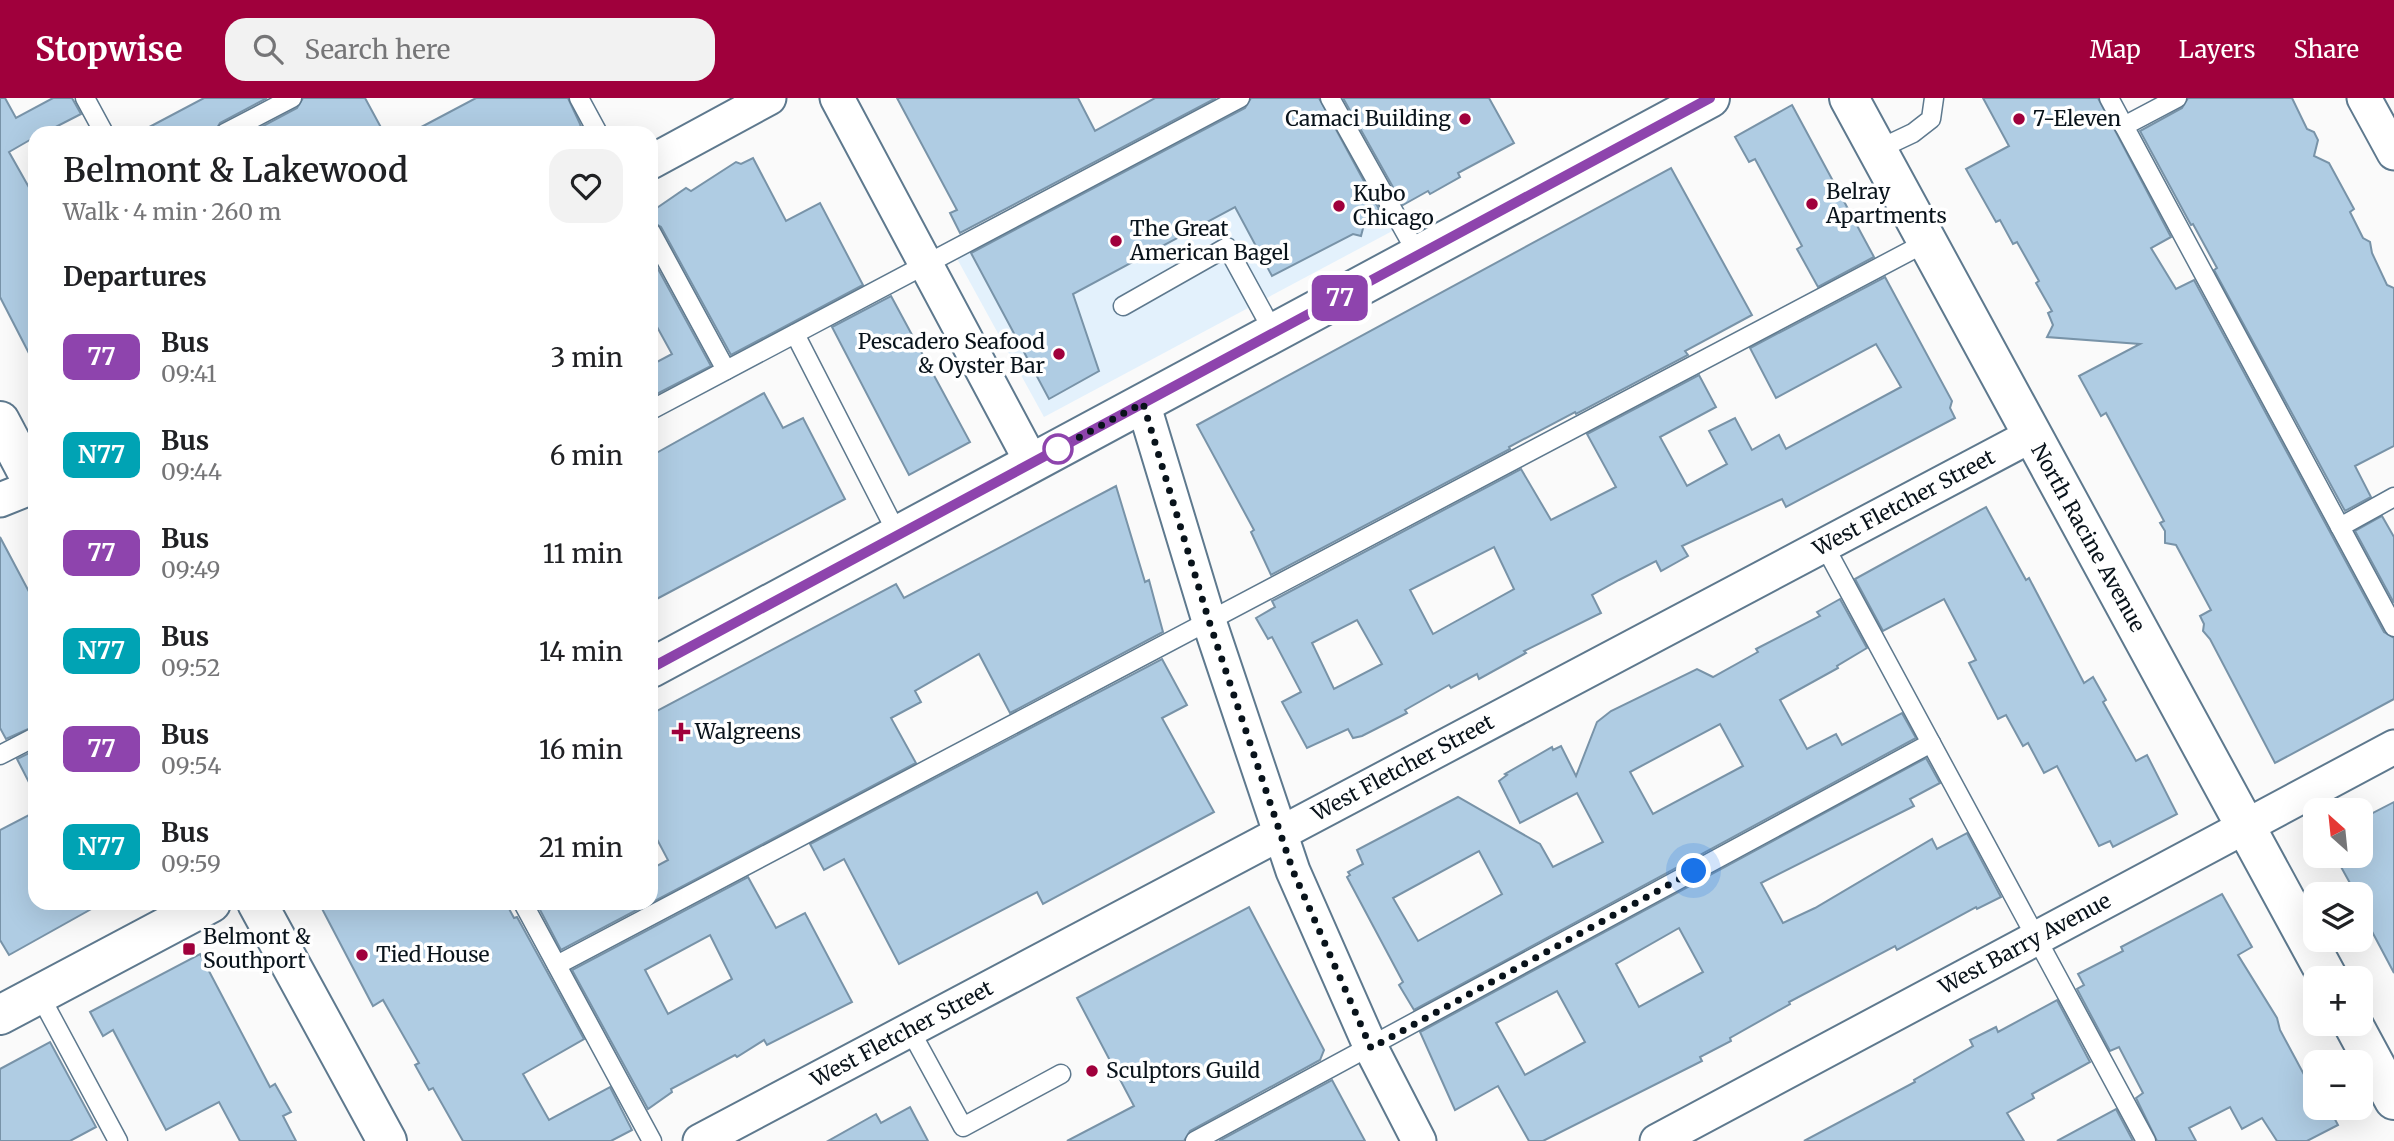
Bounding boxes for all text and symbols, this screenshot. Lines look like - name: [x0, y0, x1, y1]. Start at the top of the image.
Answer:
- search box: [225, 18, 715, 81]
- text: Stopwise: [35, 29, 183, 70]
- icon: search: [249, 30, 287, 68]
- text: Search here: [305, 33, 450, 66]
- text: Map: [2090, 34, 2141, 65]
- text: Layers: [2179, 34, 2255, 65]
- text: Share: [2293, 34, 2359, 65]
- place label: Camaci Building: [1285, 105, 1451, 132]
- place label: 7-Eleven: [2033, 105, 2121, 132]
- marker: Camaci Building: [1457, 111, 1473, 127]
- marker: 7-Eleven: [2011, 111, 2027, 127]
- button: heart: [549, 149, 623, 223]
- text: Belmont & Lakewood: [63, 150, 408, 191]
- place label: Belray Apartments: [1825, 178, 1947, 229]
- place label: Kubo Chicago: [1353, 180, 1434, 231]
- marker: Belray Apartments: [1804, 196, 1820, 212]
- text: Walk · 4 min · 260 m: [63, 197, 281, 226]
- marker: Kubo Chicago: [1331, 198, 1347, 214]
- place label: The Great American Bagel: [1129, 215, 1290, 266]
- marker: The Great American Bagel: [1108, 233, 1124, 249]
- text: Departures: [63, 260, 207, 293]
- line badge: 77: [1308, 275, 1372, 321]
- text: 77: [1326, 282, 1354, 313]
- text: Bus: [161, 326, 209, 359]
- place label: Pescadero Seafood & Oyster Bar: [858, 328, 1045, 379]
- text: 77: [87, 341, 116, 372]
- text: 3 min: [551, 341, 623, 374]
- marker: Pescadero Seafood & Oyster Bar: [1051, 346, 1067, 362]
- text: 09:41: [161, 359, 217, 388]
- text: Bus: [161, 424, 209, 457]
- unlabelled marker: [1043, 434, 1073, 464]
- text: N77: [78, 439, 125, 470]
- text: 6 min: [550, 439, 623, 472]
- street label: North Racine Avenue: [2025, 439, 2152, 637]
- street label: West Fletcher Street: [1807, 443, 1999, 562]
- text: 09:44: [161, 457, 222, 486]
- text: Bus: [161, 522, 209, 555]
- text: 77: [87, 537, 116, 568]
- text: 11 min: [543, 537, 623, 570]
- text: 09:49: [161, 555, 220, 584]
- text: Bus: [161, 620, 209, 653]
- text: N77: [78, 635, 125, 666]
- text: 14 min: [539, 635, 623, 668]
- text: 09:52: [161, 653, 220, 682]
- street label: West Fletcher Street: [1306, 708, 1498, 827]
- text: Bus: [161, 718, 209, 751]
- place label: Walgreens: [694, 718, 801, 745]
- marker: Walgreens: [673, 724, 689, 740]
- text: 77: [87, 733, 116, 764]
- text: 16 min: [539, 733, 623, 766]
- text: 09:54: [161, 751, 222, 780]
- north arrow: [2303, 798, 2373, 868]
- map controls: [2303, 798, 2373, 1120]
- text: Bus: [161, 816, 209, 849]
- text: N77: [78, 831, 125, 862]
- text: 21 min: [539, 831, 623, 864]
- text: 09:59: [161, 849, 221, 878]
- your location: [1676, 853, 1711, 888]
- button: layers: [2303, 882, 2373, 952]
- street label: West Barry Avenue: [1933, 887, 2115, 1001]
- place label: Belmont & Southport: [203, 923, 311, 974]
- marker: Belmont & Southport: [181, 941, 197, 957]
- place label: Tied House: [376, 941, 490, 968]
- marker: Tied House: [354, 947, 370, 963]
- button: +: [2303, 966, 2373, 1036]
- street label: West Fletcher Street: [805, 974, 997, 1093]
- button: −: [2303, 1050, 2373, 1120]
- place label: Sculptors Guild: [1106, 1057, 1261, 1084]
- marker: Sculptors Guild: [1084, 1063, 1100, 1079]

